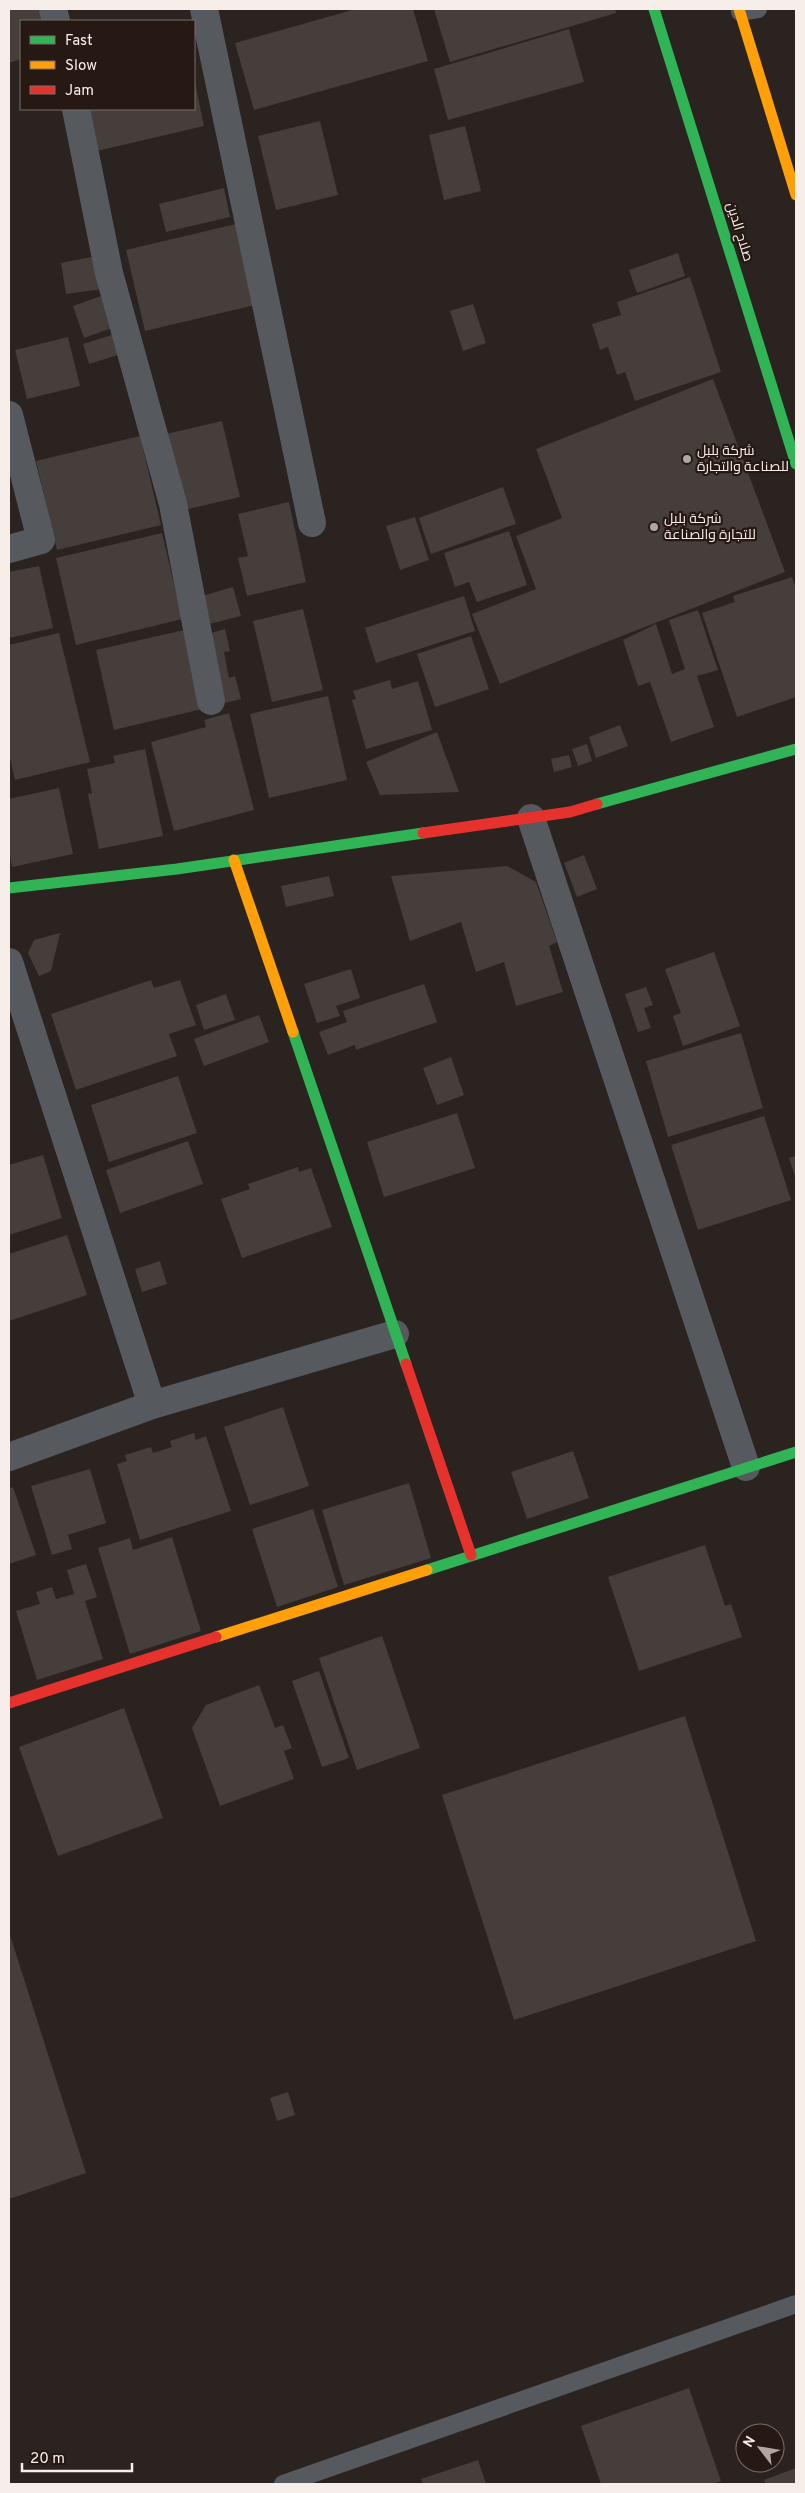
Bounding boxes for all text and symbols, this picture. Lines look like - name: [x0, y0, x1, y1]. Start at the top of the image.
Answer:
- legend: [20, 20, 195, 110]
- text: Fast: [65, 32, 93, 51]
- text: Slow: [65, 57, 97, 76]
- text: Jam: [65, 82, 94, 101]
- street label: صلاح الدين: [722, 200, 756, 264]
- place label: شركة بلبل للصناعة والتجارة: [697, 443, 789, 476]
- marker: شركة بلبل للصناعة والتجارة: [681, 453, 693, 465]
- place label: شركة بلبل للتجارة والصناعة: [664, 511, 756, 544]
- marker: شركة بلبل للتجارة والصناعة: [648, 521, 660, 533]
- north arrow: [735, 2423, 785, 2473]
- text: N: [740, 2433, 760, 2451]
- scale bar: [22, 2440, 132, 2472]
- text: 20 m: [30, 2450, 65, 2469]

